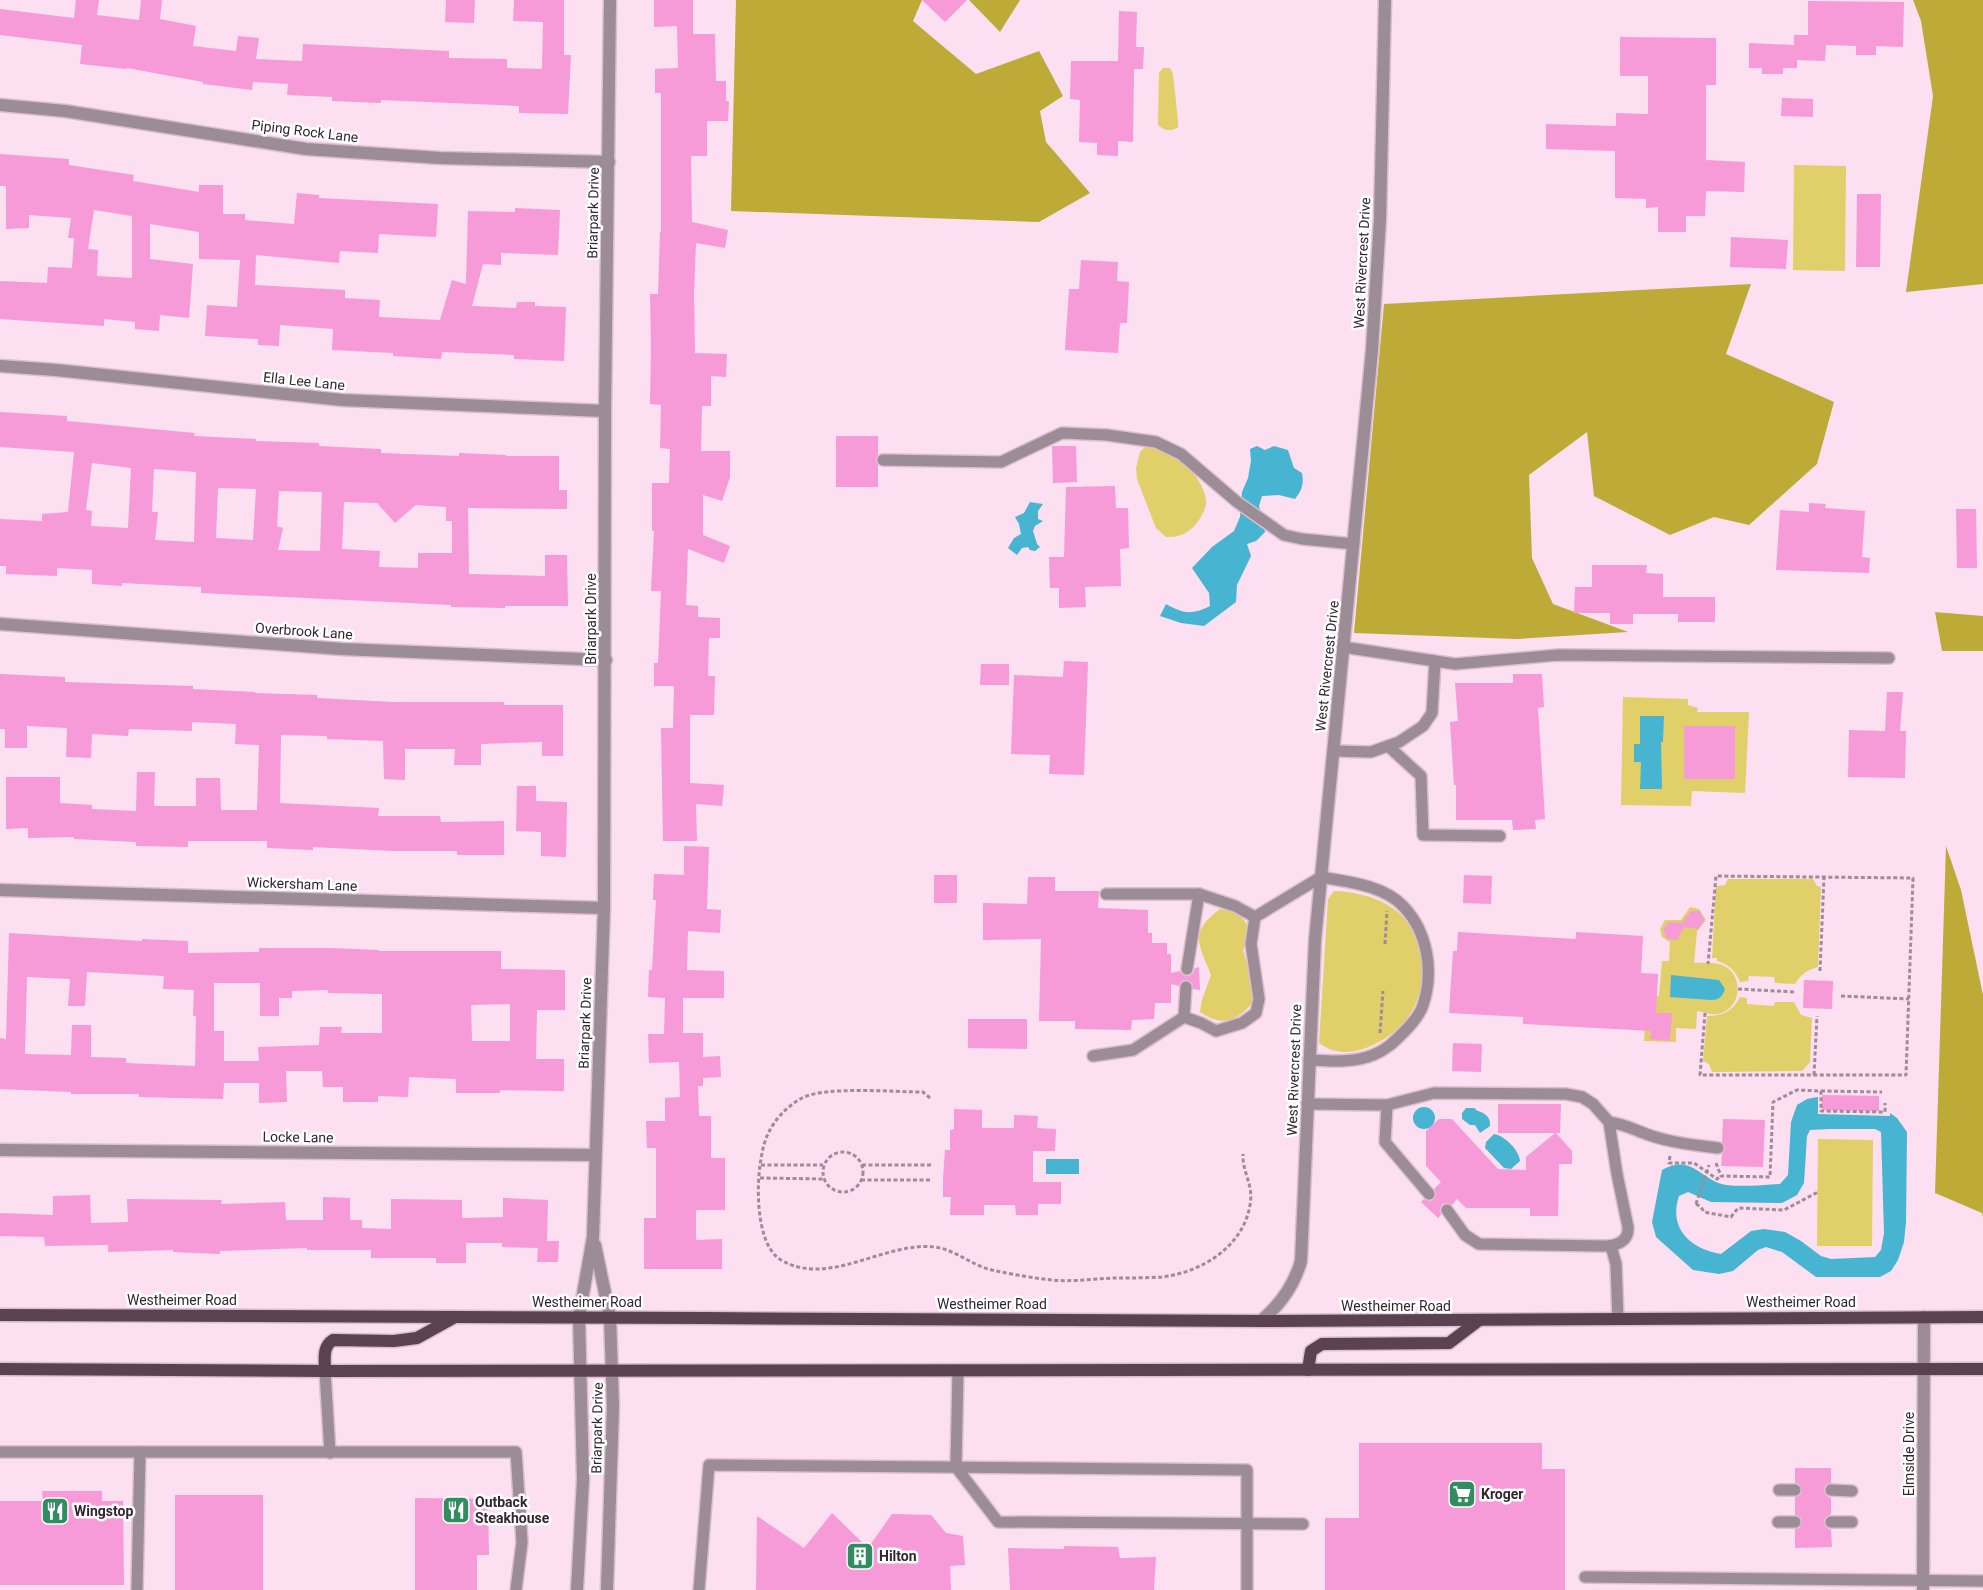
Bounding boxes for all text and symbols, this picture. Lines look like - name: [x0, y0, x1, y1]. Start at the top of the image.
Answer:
- street label: Piping Rock Lane: [251, 117, 359, 145]
- street label: Briarpark Drive: [584, 167, 602, 259]
- street label: West Rivercrest Drive: [1351, 197, 1373, 329]
- street label: Ella Lee Lane: [262, 369, 346, 393]
- street label: Briarpark Drive: [583, 573, 599, 665]
- street label: West Rivercrest Drive: [1312, 600, 1342, 732]
- street label: Overbrook Lane: [255, 620, 353, 642]
- street label: Wickersham Lane: [246, 874, 358, 894]
- street label: Briarpark Drive: [575, 977, 595, 1069]
- street label: West Rivercrest Drive: [1284, 1004, 1304, 1136]
- street label: Locke Lane: [262, 1128, 334, 1146]
- street label: Westheimer Road: [127, 1292, 237, 1308]
- street label: Westheimer Road: [532, 1294, 642, 1310]
- street label: Westheimer Road: [1746, 1294, 1856, 1310]
- street label: Westheimer Road: [937, 1296, 1047, 1312]
- street label: Westheimer Road: [1341, 1298, 1451, 1314]
- street label: Briarpark Drive: [588, 1382, 606, 1474]
- street label: Elmside Drive: [1901, 1412, 1917, 1496]
- supermarket icon: Kroger: [1447, 1479, 1477, 1509]
- place label: Kroger: [1481, 1486, 1523, 1502]
- place label: Outback Steakhouse: [475, 1494, 550, 1526]
- restaurant icon: Outback Steakhouse: [441, 1495, 471, 1525]
- restaurant icon: Wingstop: [40, 1496, 70, 1526]
- place label: Wingstop: [74, 1503, 133, 1519]
- building icon: Hilton: [845, 1541, 875, 1571]
- place label: Hilton: [879, 1548, 917, 1564]

